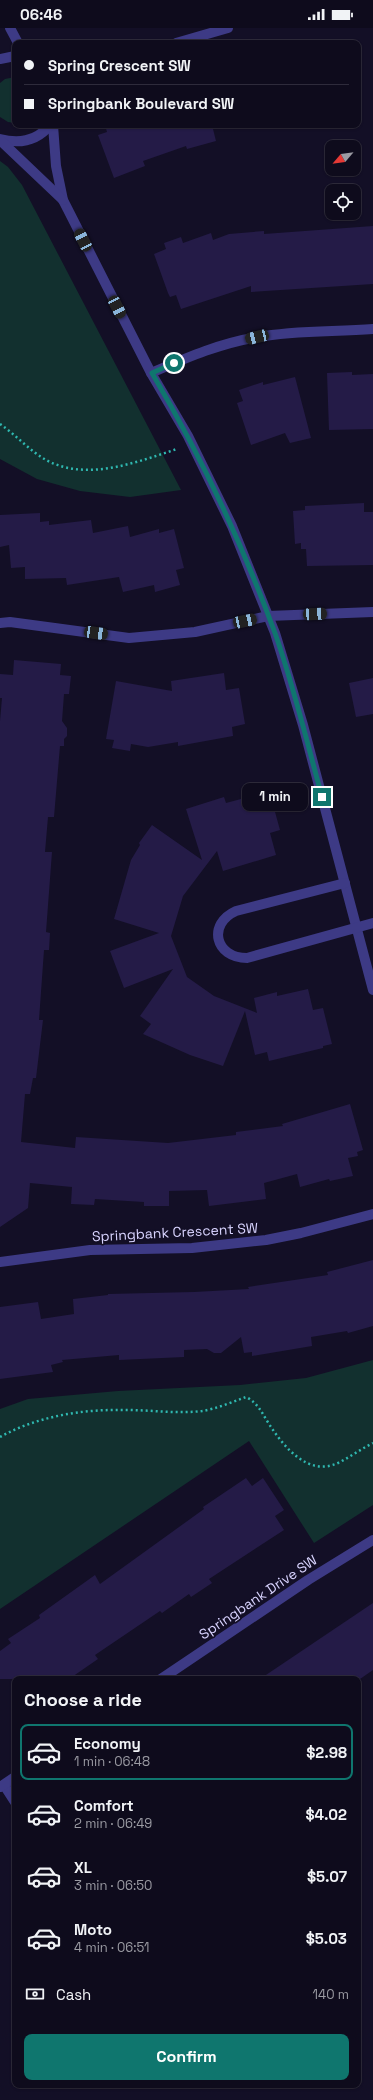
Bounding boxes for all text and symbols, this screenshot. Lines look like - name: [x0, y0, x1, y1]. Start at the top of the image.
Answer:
- text: 06:46: [20, 5, 62, 24]
- text: Spring Crescent SW: [48, 56, 191, 75]
- text: Springbank Boulevard SW: [48, 94, 234, 113]
- north arrow: [325, 140, 361, 176]
- map controls: [325, 140, 361, 220]
- button: locate: [325, 184, 361, 220]
- car: [72, 227, 94, 253]
- car: [106, 294, 128, 320]
- car: [244, 328, 270, 346]
- route start: [165, 354, 183, 372]
- car: [303, 607, 327, 621]
- car: [232, 613, 258, 629]
- car: [83, 625, 109, 641]
- callout: 1 min: [242, 783, 308, 811]
- text: 1 min: [259, 788, 291, 805]
- route end: [313, 788, 331, 806]
- street label: Springbank Crescent SW: [92, 1219, 258, 1245]
- street label: Springbank Drive SW: [196, 1551, 320, 1643]
- text: Choose a ride: [24, 1688, 142, 1711]
- icon: car: [26, 1734, 62, 1770]
- text: Economy: [74, 1734, 141, 1753]
- text: $2.98: [306, 1743, 347, 1762]
- text: 1 min · 06:48: [74, 1753, 150, 1770]
- icon: car: [26, 1796, 62, 1832]
- text: Comfort: [74, 1796, 134, 1815]
- text: $4.02: [305, 1805, 347, 1824]
- text: 2 min · 06:49: [74, 1815, 152, 1832]
- icon: car: [26, 1858, 62, 1894]
- text: XL: [74, 1858, 92, 1877]
- text: $5.07: [307, 1867, 347, 1886]
- text: 3 min · 06:50: [74, 1877, 152, 1894]
- icon: car: [26, 1920, 62, 1956]
- text: Moto: [74, 1920, 112, 1939]
- text: $5.03: [306, 1929, 347, 1948]
- text: 4 min · 06:51: [74, 1939, 150, 1956]
- icon: cash: [24, 1983, 46, 2005]
- text: Cash: [56, 1985, 91, 2004]
- text: 140 m: [313, 1986, 349, 2003]
- button: Confirm: [24, 2034, 349, 2080]

